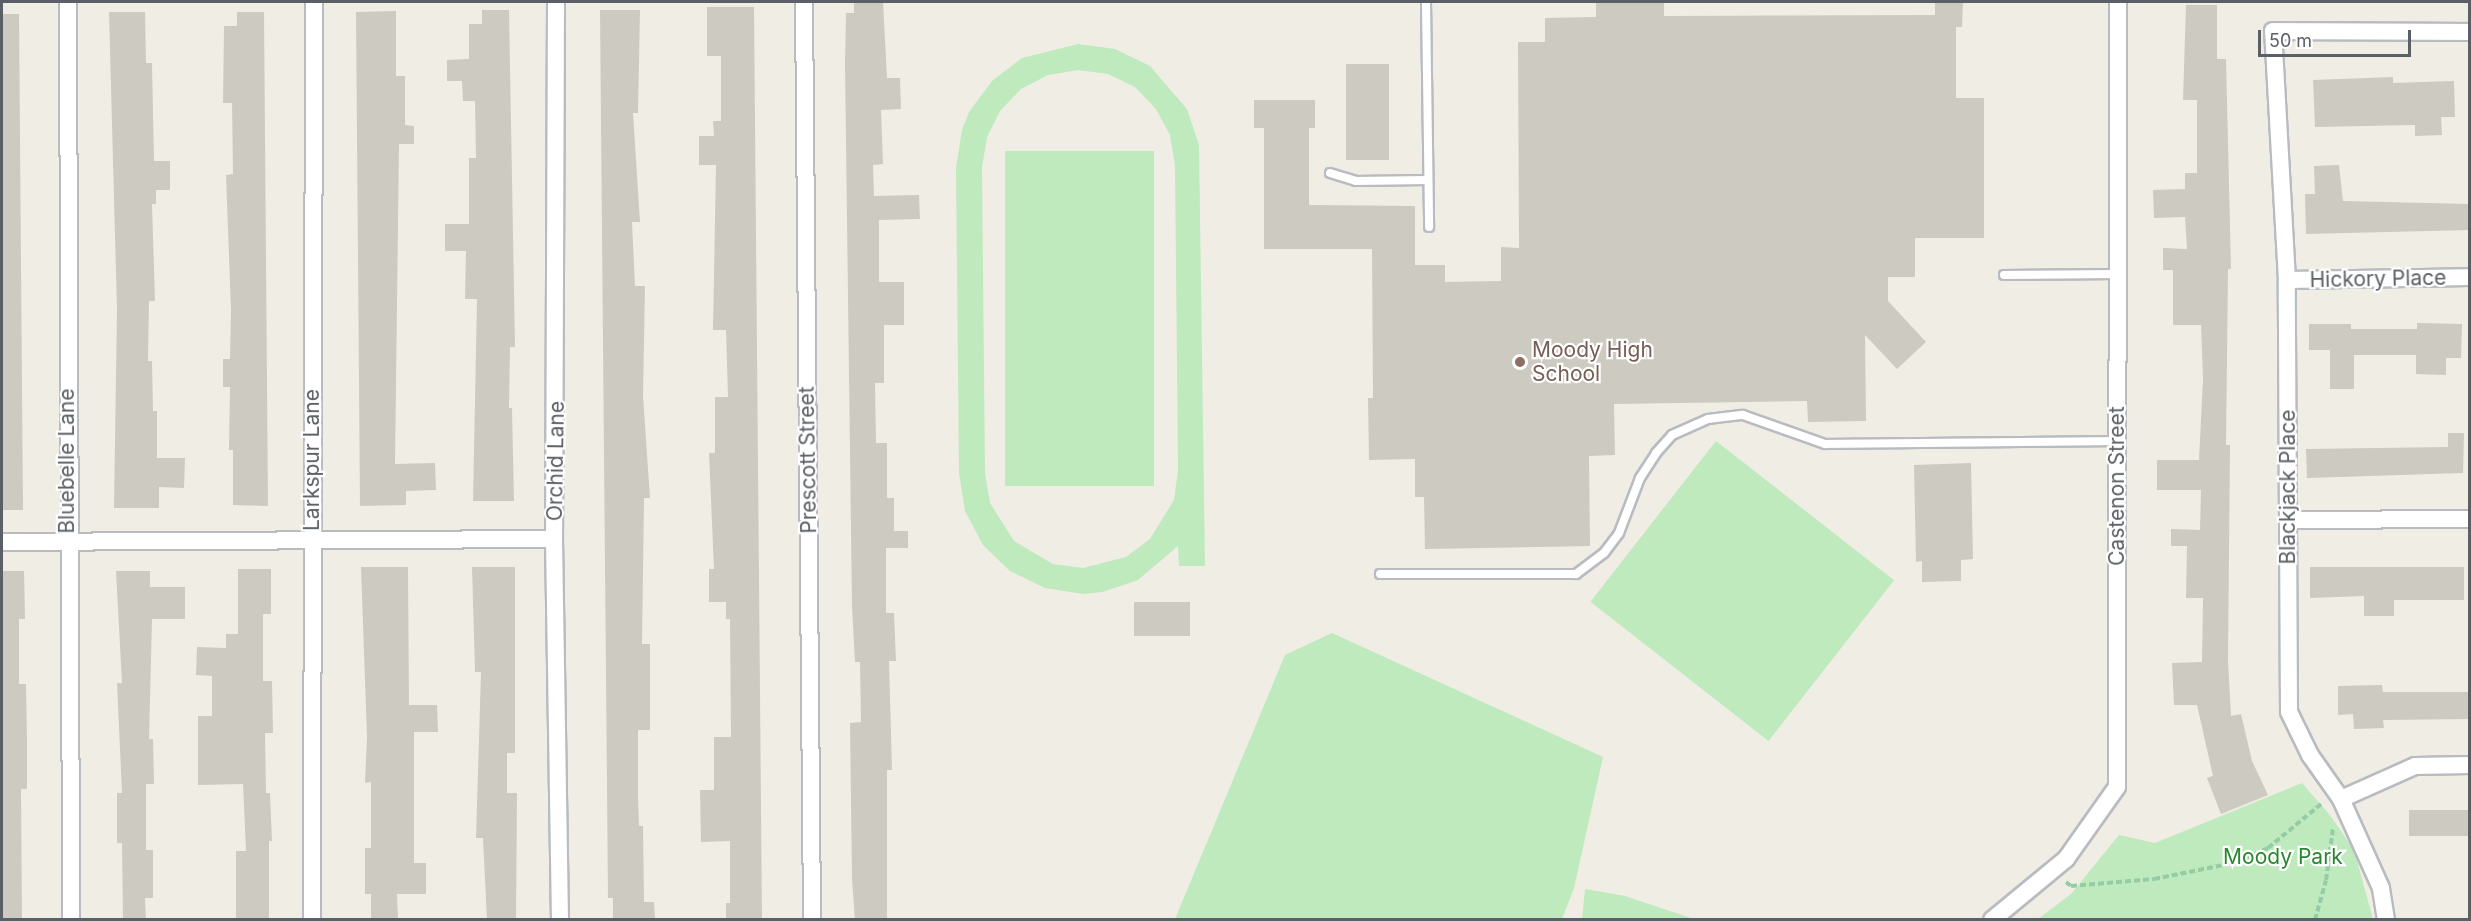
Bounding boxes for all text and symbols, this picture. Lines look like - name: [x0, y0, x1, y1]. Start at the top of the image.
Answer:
- scale bar: [2261, 18, 2414, 56]
- text: 50 m: [2269, 30, 2312, 51]
- street label: Hickory Place: [2309, 265, 2447, 293]
- place label: Moody High School: [1532, 337, 1653, 387]
- marker: Moody High School: [1513, 355, 1527, 369]
- street label: Prescott Street: [794, 386, 822, 534]
- street label: Bluebelle Lane: [54, 388, 80, 534]
- street label: Larkspur Lane: [299, 389, 325, 531]
- street label: Orchid Lane: [542, 401, 570, 521]
- street label: Castenon Street: [2104, 406, 2130, 566]
- street label: Blackjack Place: [2275, 410, 2301, 564]
- park label: Moody Park: [2223, 844, 2343, 870]

